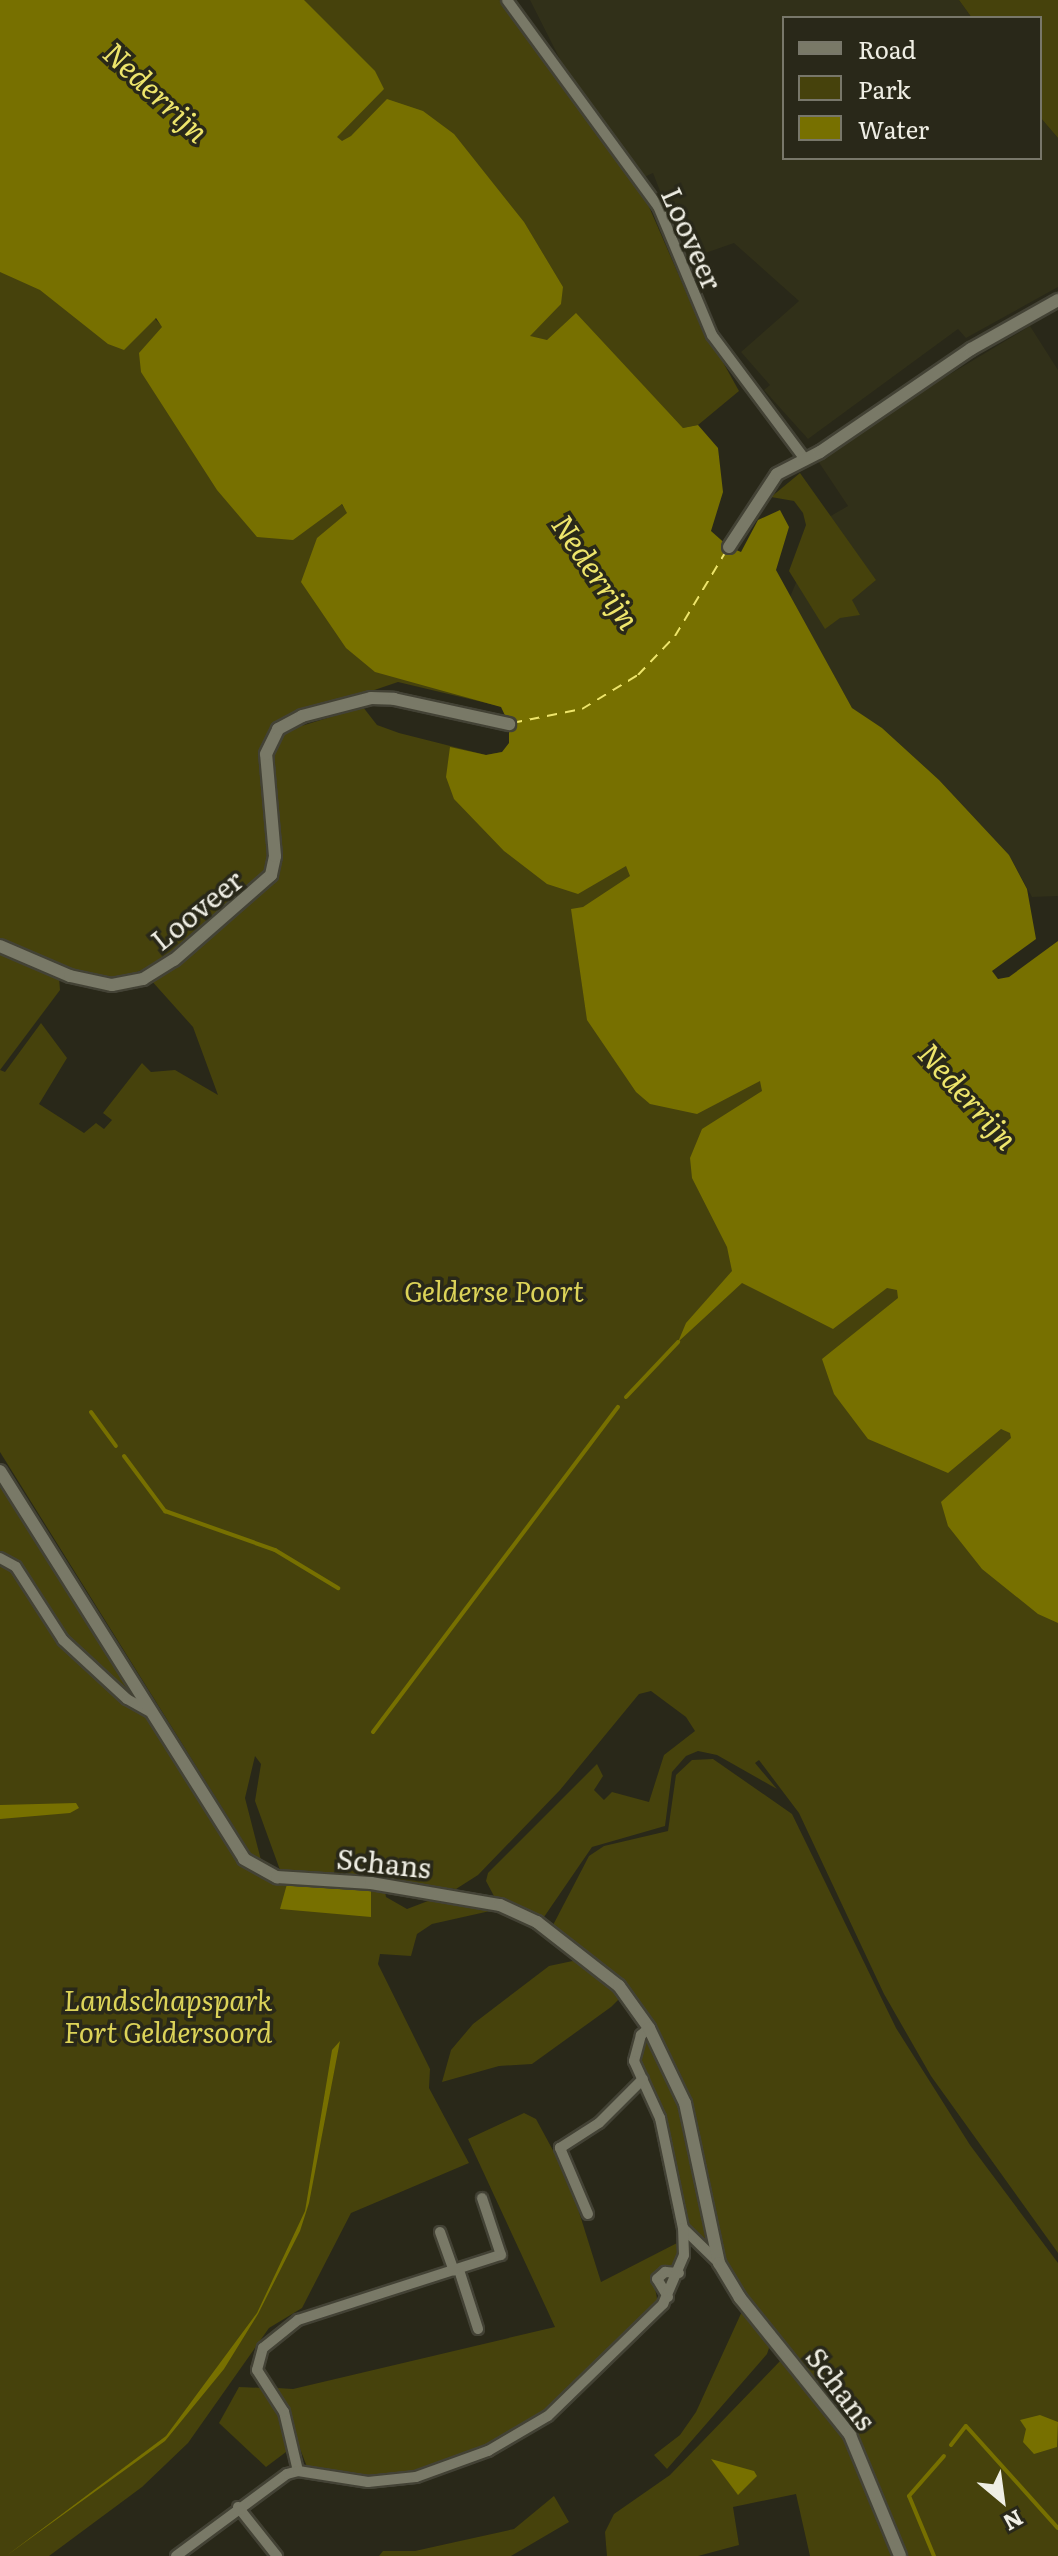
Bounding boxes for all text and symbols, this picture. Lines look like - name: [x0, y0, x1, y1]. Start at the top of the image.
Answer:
- legend: [782, 16, 1042, 160]
- text: Road: [858, 31, 916, 66]
- water label: Nederrijn: [97, 33, 217, 149]
- text: Park: [858, 71, 911, 106]
- text: Water: [858, 111, 929, 146]
- street label: Looveer: [656, 182, 730, 294]
- water label: Nederrijn: [546, 507, 648, 635]
- street label: Looveer: [143, 862, 249, 956]
- water label: Nederrijn: [912, 1035, 1026, 1155]
- park label: Gelderse Poort: [404, 1273, 584, 1307]
- street label: Schans: [335, 1840, 433, 1884]
- park label: Landschapspark Fort Geldersoord: [64, 1982, 272, 2048]
- street label: Schans: [800, 2340, 884, 2436]
- north arrow: [962, 2460, 1042, 2540]
- text: N: [998, 2503, 1030, 2540]

